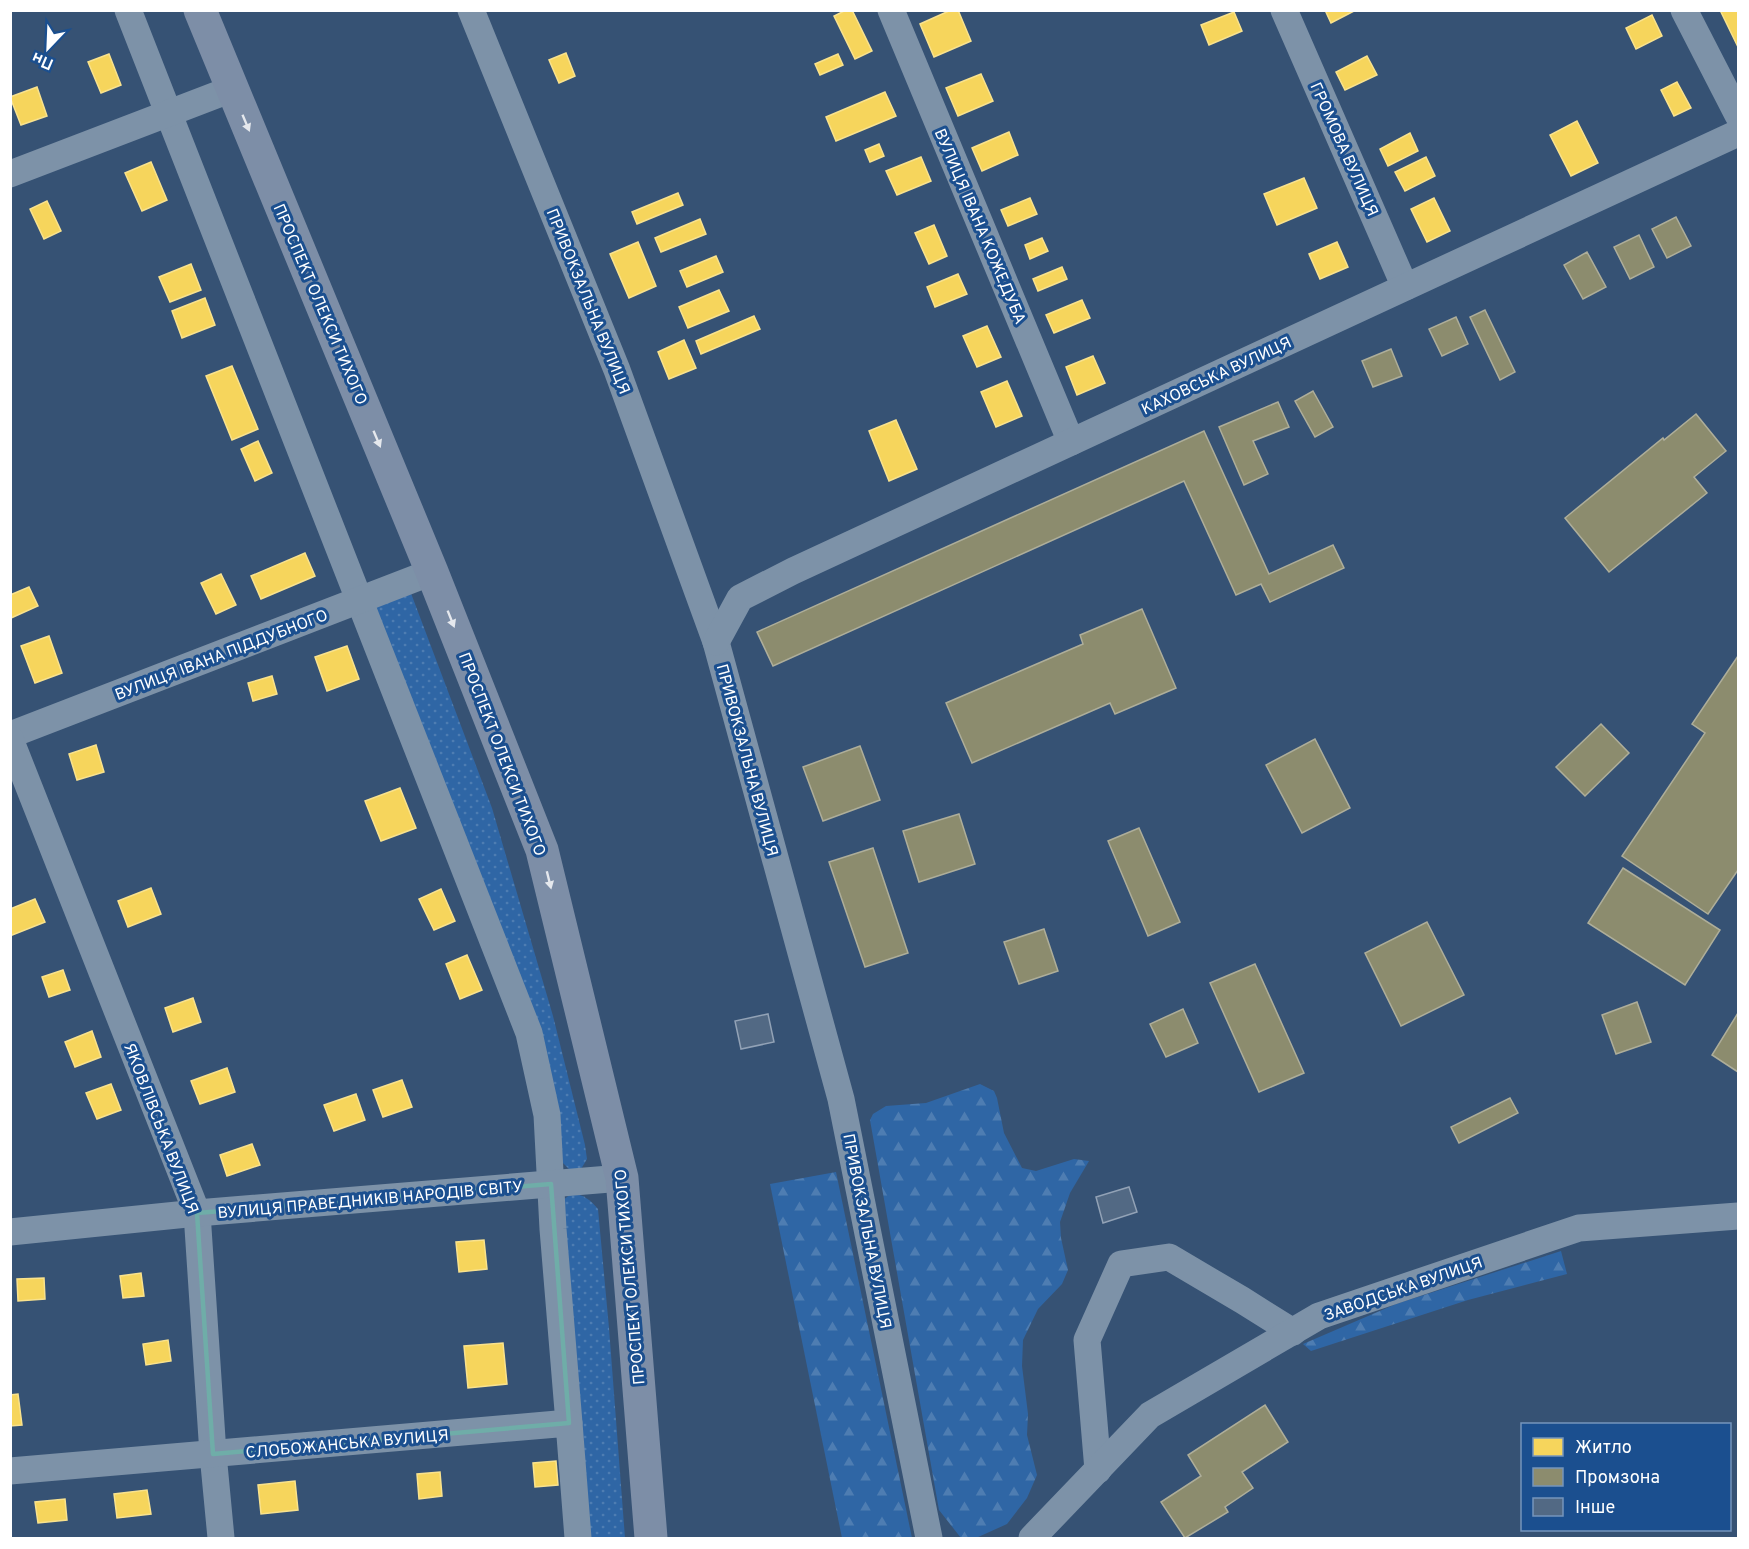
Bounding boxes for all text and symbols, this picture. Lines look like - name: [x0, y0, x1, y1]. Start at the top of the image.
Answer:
- north arrow: [18, 18, 78, 78]
- text: Пн: [29, 47, 57, 73]
- street label: ГРОМОВА ВУЛИЦЯ: [1305, 80, 1382, 220]
- one-way arrow: [242, 114, 251, 132]
- street label: ВУЛИЦЯ ІВАНА КОЖЕДУБА: [929, 126, 1030, 328]
- street label: ПРОСПЕКТ ОЛЕКСИ ТИХОГО: [268, 201, 371, 408]
- street label: ПРИВОКЗАЛЬНА ВУЛИЦЯ: [541, 206, 634, 398]
- street label: КАХОВСЬКА ВУЛИЦЯ: [1139, 333, 1295, 420]
- one-way arrow: [373, 430, 382, 448]
- street label: ВУЛИЦЯ ІВАНА ПІДДУБНОГО: [112, 606, 331, 706]
- one-way arrow: [446, 611, 456, 629]
- street label: ПРОСПЕКТ ОЛЕКСИ ТИХОГО: [453, 650, 549, 859]
- street label: ПРИВОКЗАЛЬНА ВУЛИЦЯ: [711, 662, 781, 859]
- one-way arrow: [545, 871, 555, 889]
- street label: ЯКОВЛІВСЬКА ВУЛИЦЯ: [118, 1040, 202, 1217]
- street label: ПРИВОКЗАЛЬНА ВУЛИЦЯ: [837, 1132, 895, 1331]
- street label: ПРОСПЕКТ ОЛЕКСИ ТИХОГО: [612, 1168, 650, 1386]
- street label: ВУЛИЦЯ ПРАВЕДНИКІВ НАРОДІВ СВІТУ: [217, 1178, 524, 1224]
- street label: ЗАВОДСЬКА ВУЛИЦЯ: [1322, 1253, 1485, 1326]
- legend: [1521, 1423, 1731, 1531]
- street label: СЛОБОЖАНСЬКА ВУЛИЦЯ: [245, 1426, 450, 1464]
- text: Житло: [1575, 1437, 1632, 1460]
- text: Промзона: [1575, 1467, 1660, 1490]
- text: Інше: [1575, 1497, 1615, 1520]

